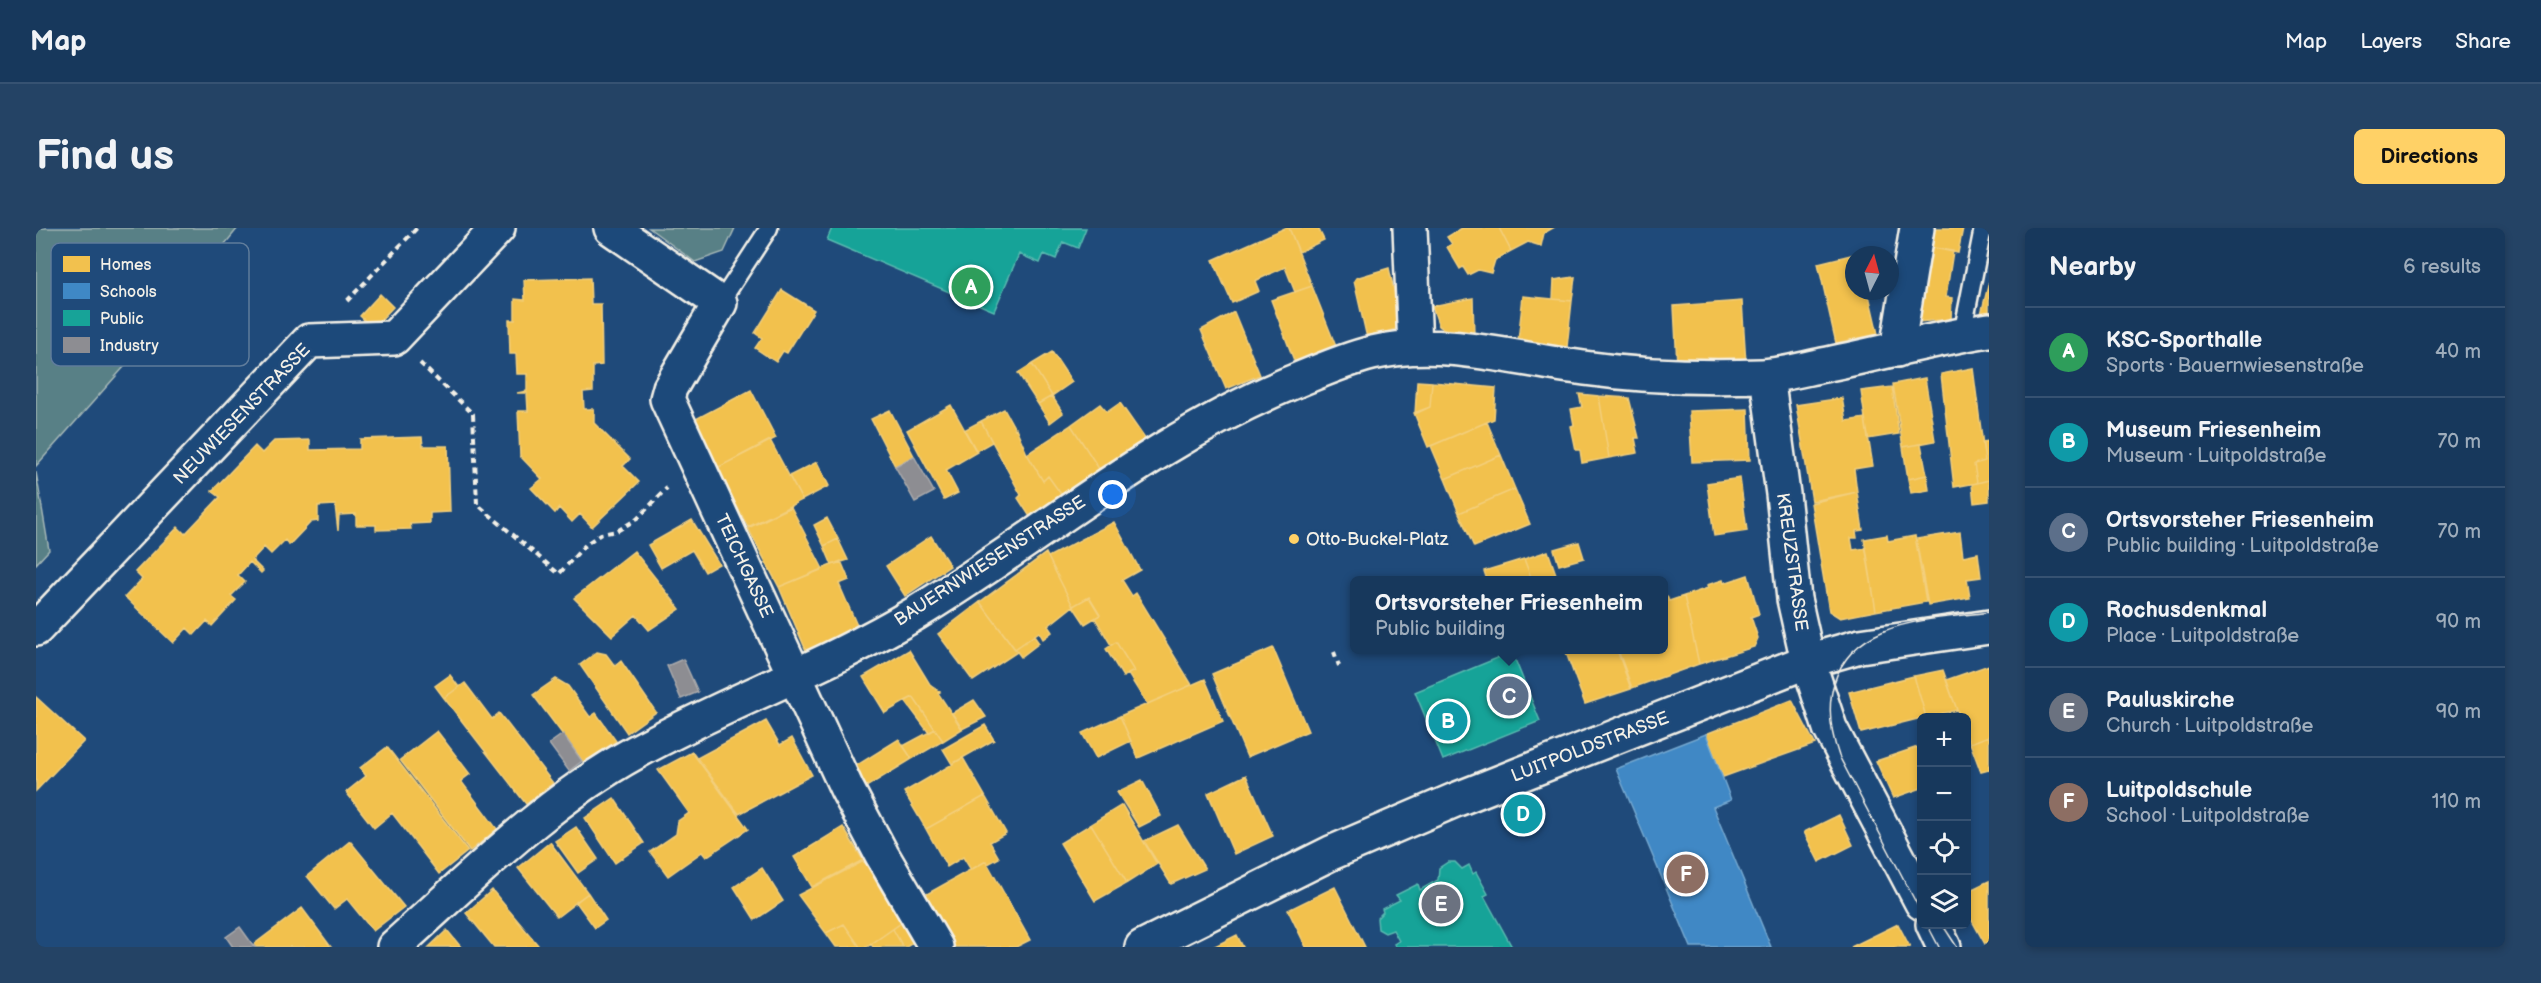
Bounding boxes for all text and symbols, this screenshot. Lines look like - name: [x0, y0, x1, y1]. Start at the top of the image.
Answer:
- text: Map: [30, 25, 86, 58]
- text: Map: [2285, 29, 2327, 54]
- text: Layers: [2360, 29, 2422, 54]
- text: Share: [2455, 29, 2511, 54]
- button: Directions: [2354, 129, 2505, 184]
- text: Find us: [36, 131, 174, 182]
- legend: [51, 243, 249, 366]
- north arrow: [1845, 246, 1899, 300]
- text: Nearby: [2049, 252, 2136, 283]
- text: 6 results: [2403, 255, 2481, 279]
- text: Homes: [100, 256, 152, 275]
- pin: A: [952, 264, 990, 310]
- text: Schools: [100, 283, 157, 302]
- text: Public: [100, 310, 144, 329]
- text: KSC-Sporthalle: [2106, 327, 2262, 354]
- text: Industry: [100, 337, 159, 356]
- street label: NEUWIESENSTRASSE: [169, 339, 315, 489]
- text: A: [2062, 340, 2075, 364]
- text: 40 m: [2435, 340, 2481, 364]
- text: Sports · Bauernwiesenstraße: [2106, 354, 2364, 378]
- text: Museum Friesenheim: [2106, 417, 2321, 444]
- text: B: [2061, 430, 2076, 454]
- text: 70 m: [2437, 430, 2481, 454]
- text: Museum · Luitpoldstraße: [2106, 444, 2326, 468]
- your location: [1098, 480, 1127, 509]
- street label: BAUERNWIESENSTRASSE: [891, 491, 1089, 631]
- street label: KREUZSTRASSE: [1772, 492, 1812, 633]
- text: Ortsvorsteher Friesenheim: [2106, 507, 2374, 534]
- street label: TEICHGASSE: [711, 511, 777, 621]
- text: C: [2061, 520, 2076, 544]
- text: 70 m: [2437, 520, 2481, 544]
- place label: Otto-Buckel-Platz: [1306, 529, 1449, 550]
- marker: Otto-Buckel-Platz: [1287, 532, 1301, 546]
- text: Public building · Luitpoldstraße: [2106, 534, 2379, 558]
- popup: [1350, 576, 1668, 654]
- text: Ortsvorsteher Friesenheim: [1375, 590, 1643, 617]
- text: Rochusdenkmal: [2106, 597, 2267, 624]
- text: D: [2062, 610, 2075, 634]
- text: 90 m: [2436, 610, 2481, 634]
- text: Public building: [1375, 617, 1505, 641]
- text: Place · Luitpoldstraße: [2106, 624, 2299, 648]
- pin: C: [1490, 674, 1528, 718]
- text: Pauluskirche: [2106, 687, 2234, 714]
- pin: B: [1428, 698, 1468, 744]
- text: E: [2062, 700, 2075, 724]
- text: 90 m: [2436, 700, 2481, 724]
- street label: LUITPOLDSTRASSE: [1508, 707, 1672, 787]
- map controls: [1917, 713, 1971, 929]
- button: +: [1917, 713, 1971, 767]
- text: Church · Luitpoldstraße: [2106, 714, 2313, 738]
- button: −: [1917, 767, 1971, 821]
- text: Luitpoldschule: [2106, 777, 2252, 804]
- text: F: [2062, 790, 2075, 814]
- text: 110 m: [2432, 790, 2481, 814]
- pin: D: [1504, 792, 1542, 836]
- text: School · Luitpoldstraße: [2106, 804, 2309, 828]
- button: locate: [1917, 821, 1971, 875]
- pin: F: [1666, 852, 1706, 896]
- button: layers: [1917, 875, 1971, 929]
- pin: E: [1422, 882, 1460, 926]

